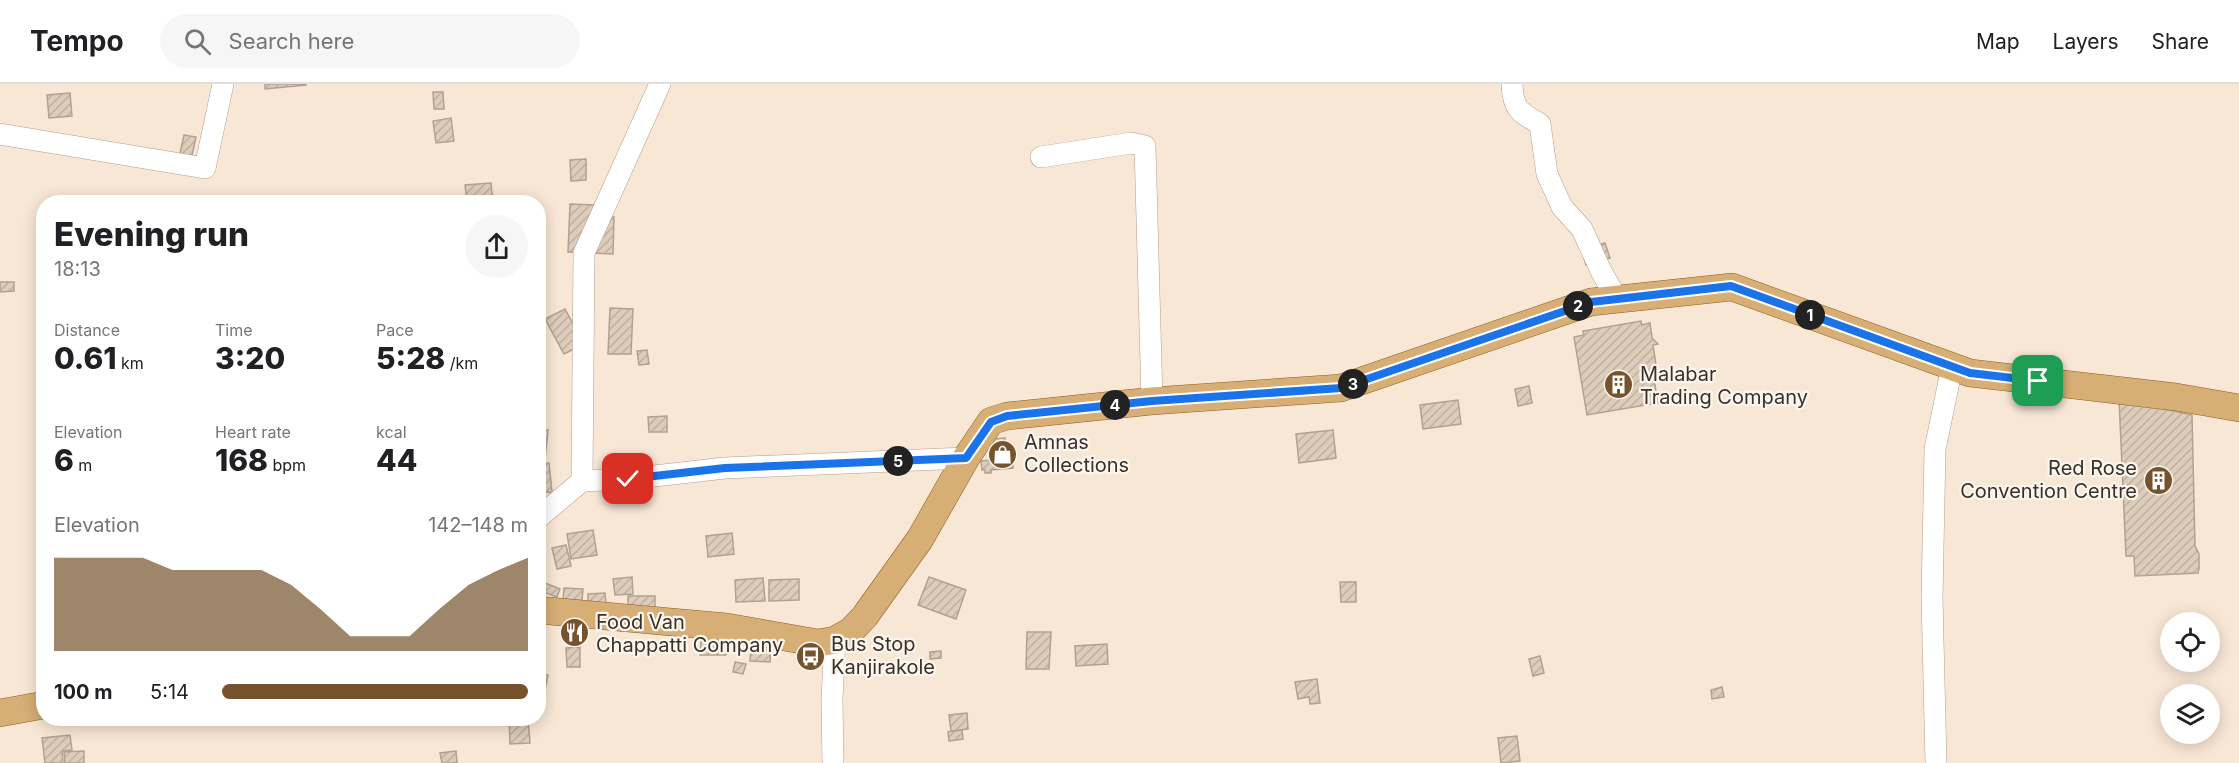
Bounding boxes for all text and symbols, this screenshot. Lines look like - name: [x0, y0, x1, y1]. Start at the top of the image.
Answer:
- search box: [160, 14, 580, 68]
- text: Tempo: [30, 24, 124, 58]
- icon: search: [181, 25, 214, 58]
- text: Search here: [229, 28, 354, 54]
- text: Map: [1976, 29, 2020, 54]
- text: Layers: [2053, 29, 2119, 54]
- text: Share: [2152, 29, 2209, 54]
- text: Evening run: [54, 214, 249, 254]
- button: share: [465, 215, 528, 278]
- text: 18:13: [54, 257, 101, 281]
- pin: 2: [1563, 291, 1593, 321]
- text: 2: [1573, 296, 1583, 316]
- pin: 1: [1795, 300, 1825, 330]
- text: 1: [1807, 305, 1813, 325]
- text: Distance: [54, 320, 120, 340]
- text: Time: [215, 320, 253, 340]
- text: Pace: [376, 320, 414, 340]
- text: 0.61: [54, 340, 117, 376]
- text: 3:20: [215, 340, 285, 376]
- text: 5:28: [376, 340, 445, 376]
- text: km: [117, 353, 144, 373]
- text: /km: [445, 353, 478, 373]
- pin: [2012, 355, 2063, 406]
- place label: Malabar Trading Company: [1640, 362, 1808, 409]
- icon: arrive: [2021, 364, 2054, 397]
- pin: 3: [1338, 369, 1368, 399]
- building icon: Malabar Trading Company: [1603, 369, 1635, 401]
- text: 3: [1348, 374, 1358, 394]
- pin: 4: [1100, 390, 1130, 420]
- text: 4: [1110, 395, 1120, 415]
- text: Elevation: [54, 422, 123, 442]
- text: Heart rate: [215, 422, 291, 442]
- text: kcal: [376, 422, 407, 442]
- place label: Amnas Collections: [1024, 430, 1129, 477]
- shop icon: Amnas Collections: [987, 438, 1019, 470]
- text: 6: [54, 442, 74, 478]
- text: 168: [215, 442, 268, 478]
- text: 44: [376, 442, 417, 478]
- pin: 5: [883, 446, 913, 476]
- text: 5: [893, 451, 903, 471]
- pin: [602, 453, 653, 504]
- text: m: [74, 455, 92, 475]
- text: bpm: [268, 455, 306, 475]
- place label: Red Rose Convention Centre: [1960, 456, 2137, 503]
- icon: check: [611, 462, 644, 495]
- building icon: Red Rose Convention Centre: [2142, 464, 2174, 496]
- text: Elevation: [54, 513, 140, 537]
- text: 142–148 m: [428, 513, 528, 537]
- place label: Food Van Chappatti Company: [596, 610, 783, 657]
- map controls: [2160, 612, 2220, 744]
- button: locate: [2160, 612, 2220, 672]
- restaurant icon: Food Van Chappatti Company: [559, 617, 591, 649]
- place label: Bus Stop Kanjirakole: [831, 632, 935, 679]
- bus stop icon: Bus Stop Kanjirakole: [794, 640, 826, 672]
- text: 100 m: [54, 680, 113, 704]
- text: 5:14: [150, 680, 189, 704]
- button: layers: [2160, 684, 2220, 744]

